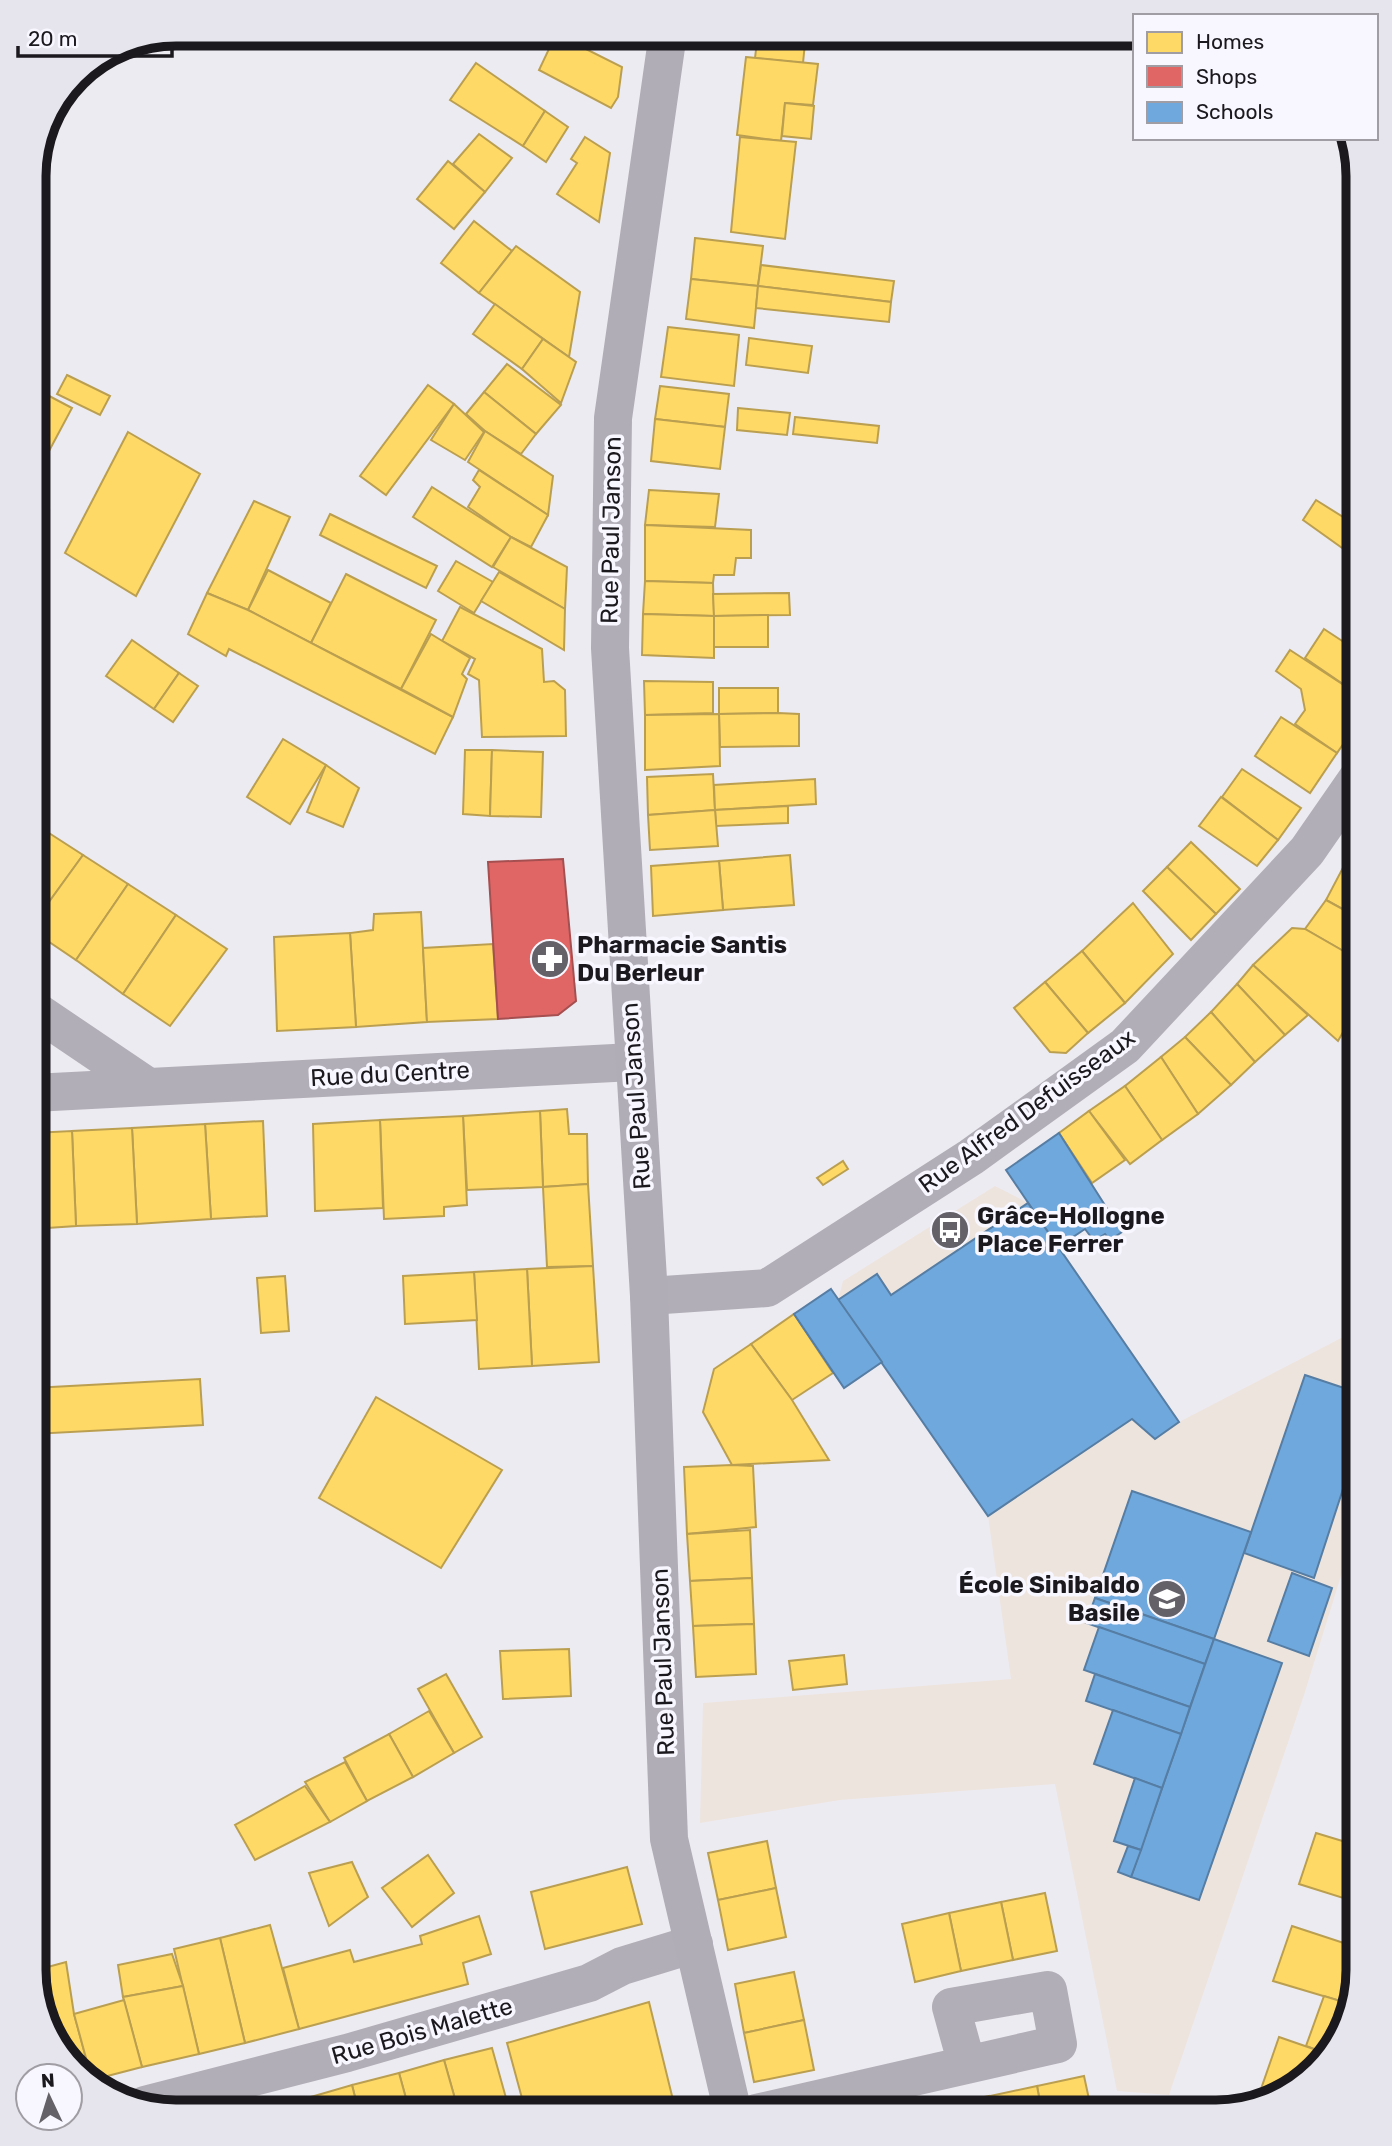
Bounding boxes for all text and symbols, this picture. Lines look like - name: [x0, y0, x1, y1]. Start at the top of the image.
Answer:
- scale bar: [18, 14, 172, 58]
- legend: [1133, 14, 1378, 140]
- text: 20 m: [28, 26, 77, 51]
- text: Homes: [1196, 29, 1264, 54]
- text: Shops: [1196, 64, 1257, 89]
- text: Schools: [1196, 99, 1273, 124]
- street label: Rue Paul Janson: [595, 436, 627, 624]
- place label: Pharmacie Santis Du Berleur: [577, 931, 787, 987]
- pharmacy icon: Pharmacie Santis Du Berleur: [529, 938, 571, 980]
- street label: Rue Paul Janson: [615, 1001, 657, 1191]
- street label: Rue Alfred Defuisseaux: [913, 1023, 1141, 1199]
- street label: Rue du Centre: [310, 1056, 470, 1092]
- place label: Grâce-Hollogne Place Ferrer: [977, 1202, 1165, 1258]
- bus stop icon: Grâce-Hollogne Place Ferrer: [929, 1209, 971, 1251]
- street label: Rue Paul Janson: [646, 1568, 680, 1756]
- place label: École Sinibaldo Basile: [959, 1571, 1140, 1627]
- school or university icon: École Sinibaldo Basile: [1146, 1578, 1188, 1620]
- street label: Rue Bois Malette: [328, 1992, 516, 2070]
- north arrow: [14, 2062, 84, 2132]
- text: N: [40, 2069, 55, 2092]

